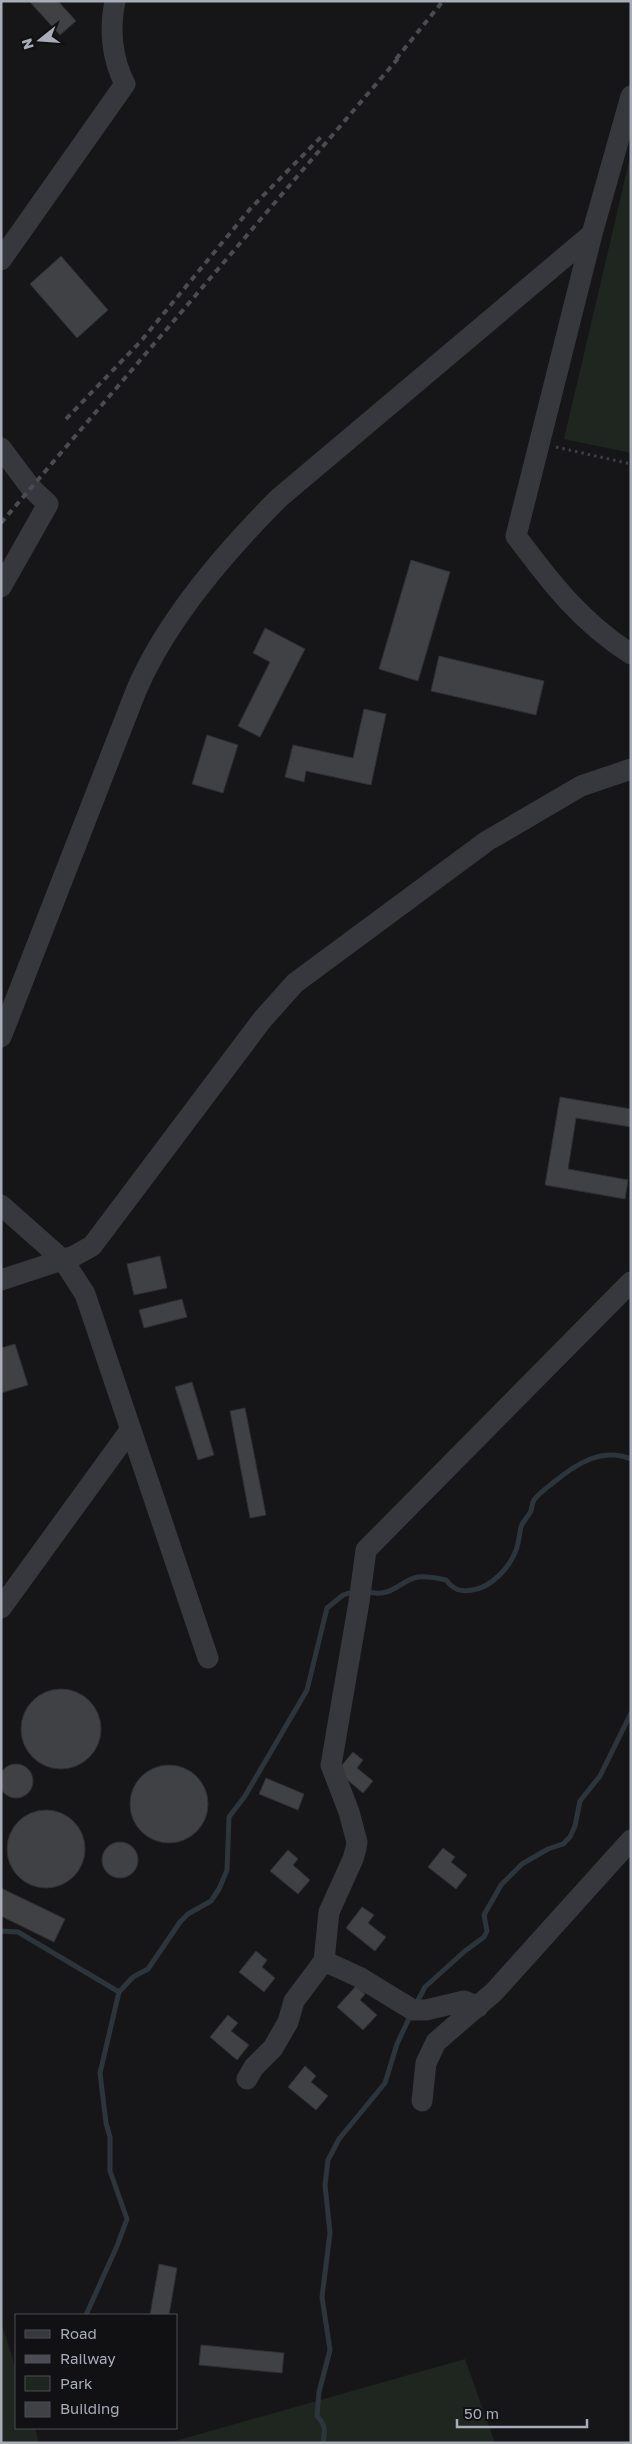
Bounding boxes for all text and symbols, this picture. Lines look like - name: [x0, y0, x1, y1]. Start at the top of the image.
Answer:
- north arrow: [15, 15, 65, 65]
- text: N: [17, 36, 37, 52]
- legend: [15, 2314, 178, 2429]
- text: Road: [60, 2324, 97, 2342]
- text: Railway: [60, 2349, 116, 2367]
- text: Park: [60, 2374, 93, 2392]
- scale bar: [457, 2396, 587, 2428]
- text: Building: [60, 2399, 120, 2417]
- text: 50 m: [464, 2404, 499, 2422]

